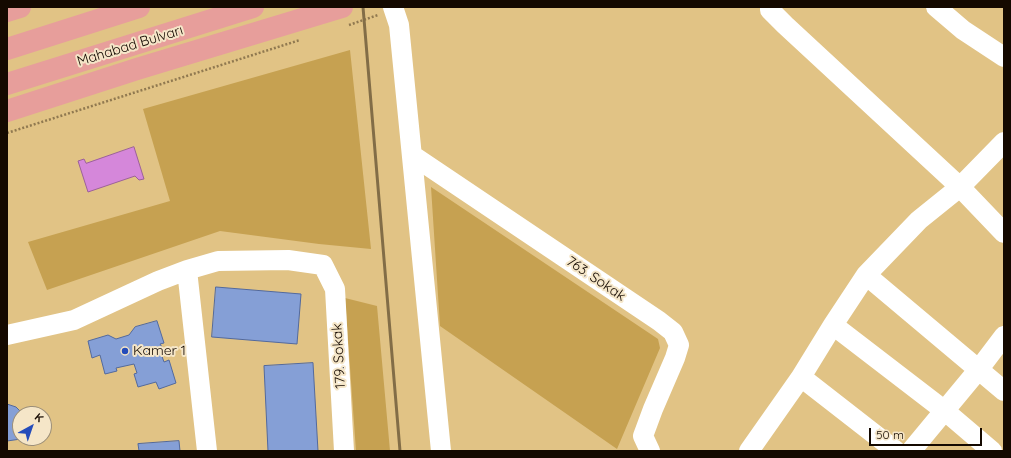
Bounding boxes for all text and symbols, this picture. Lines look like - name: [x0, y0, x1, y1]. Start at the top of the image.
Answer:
- street label: Mahabad Bulvarı: [75, 22, 185, 70]
- street label: 763. Sokak: [563, 253, 629, 305]
- street label: 179. Sokak: [329, 323, 349, 389]
- place label: Kamer 1: [133, 343, 186, 359]
- marker: Kamer 1: [120, 346, 130, 356]
- north arrow: [12, 406, 52, 446]
- text: K: [32, 410, 46, 425]
- scale bar: [871, 420, 984, 446]
- text: 50 m: [876, 427, 904, 442]

